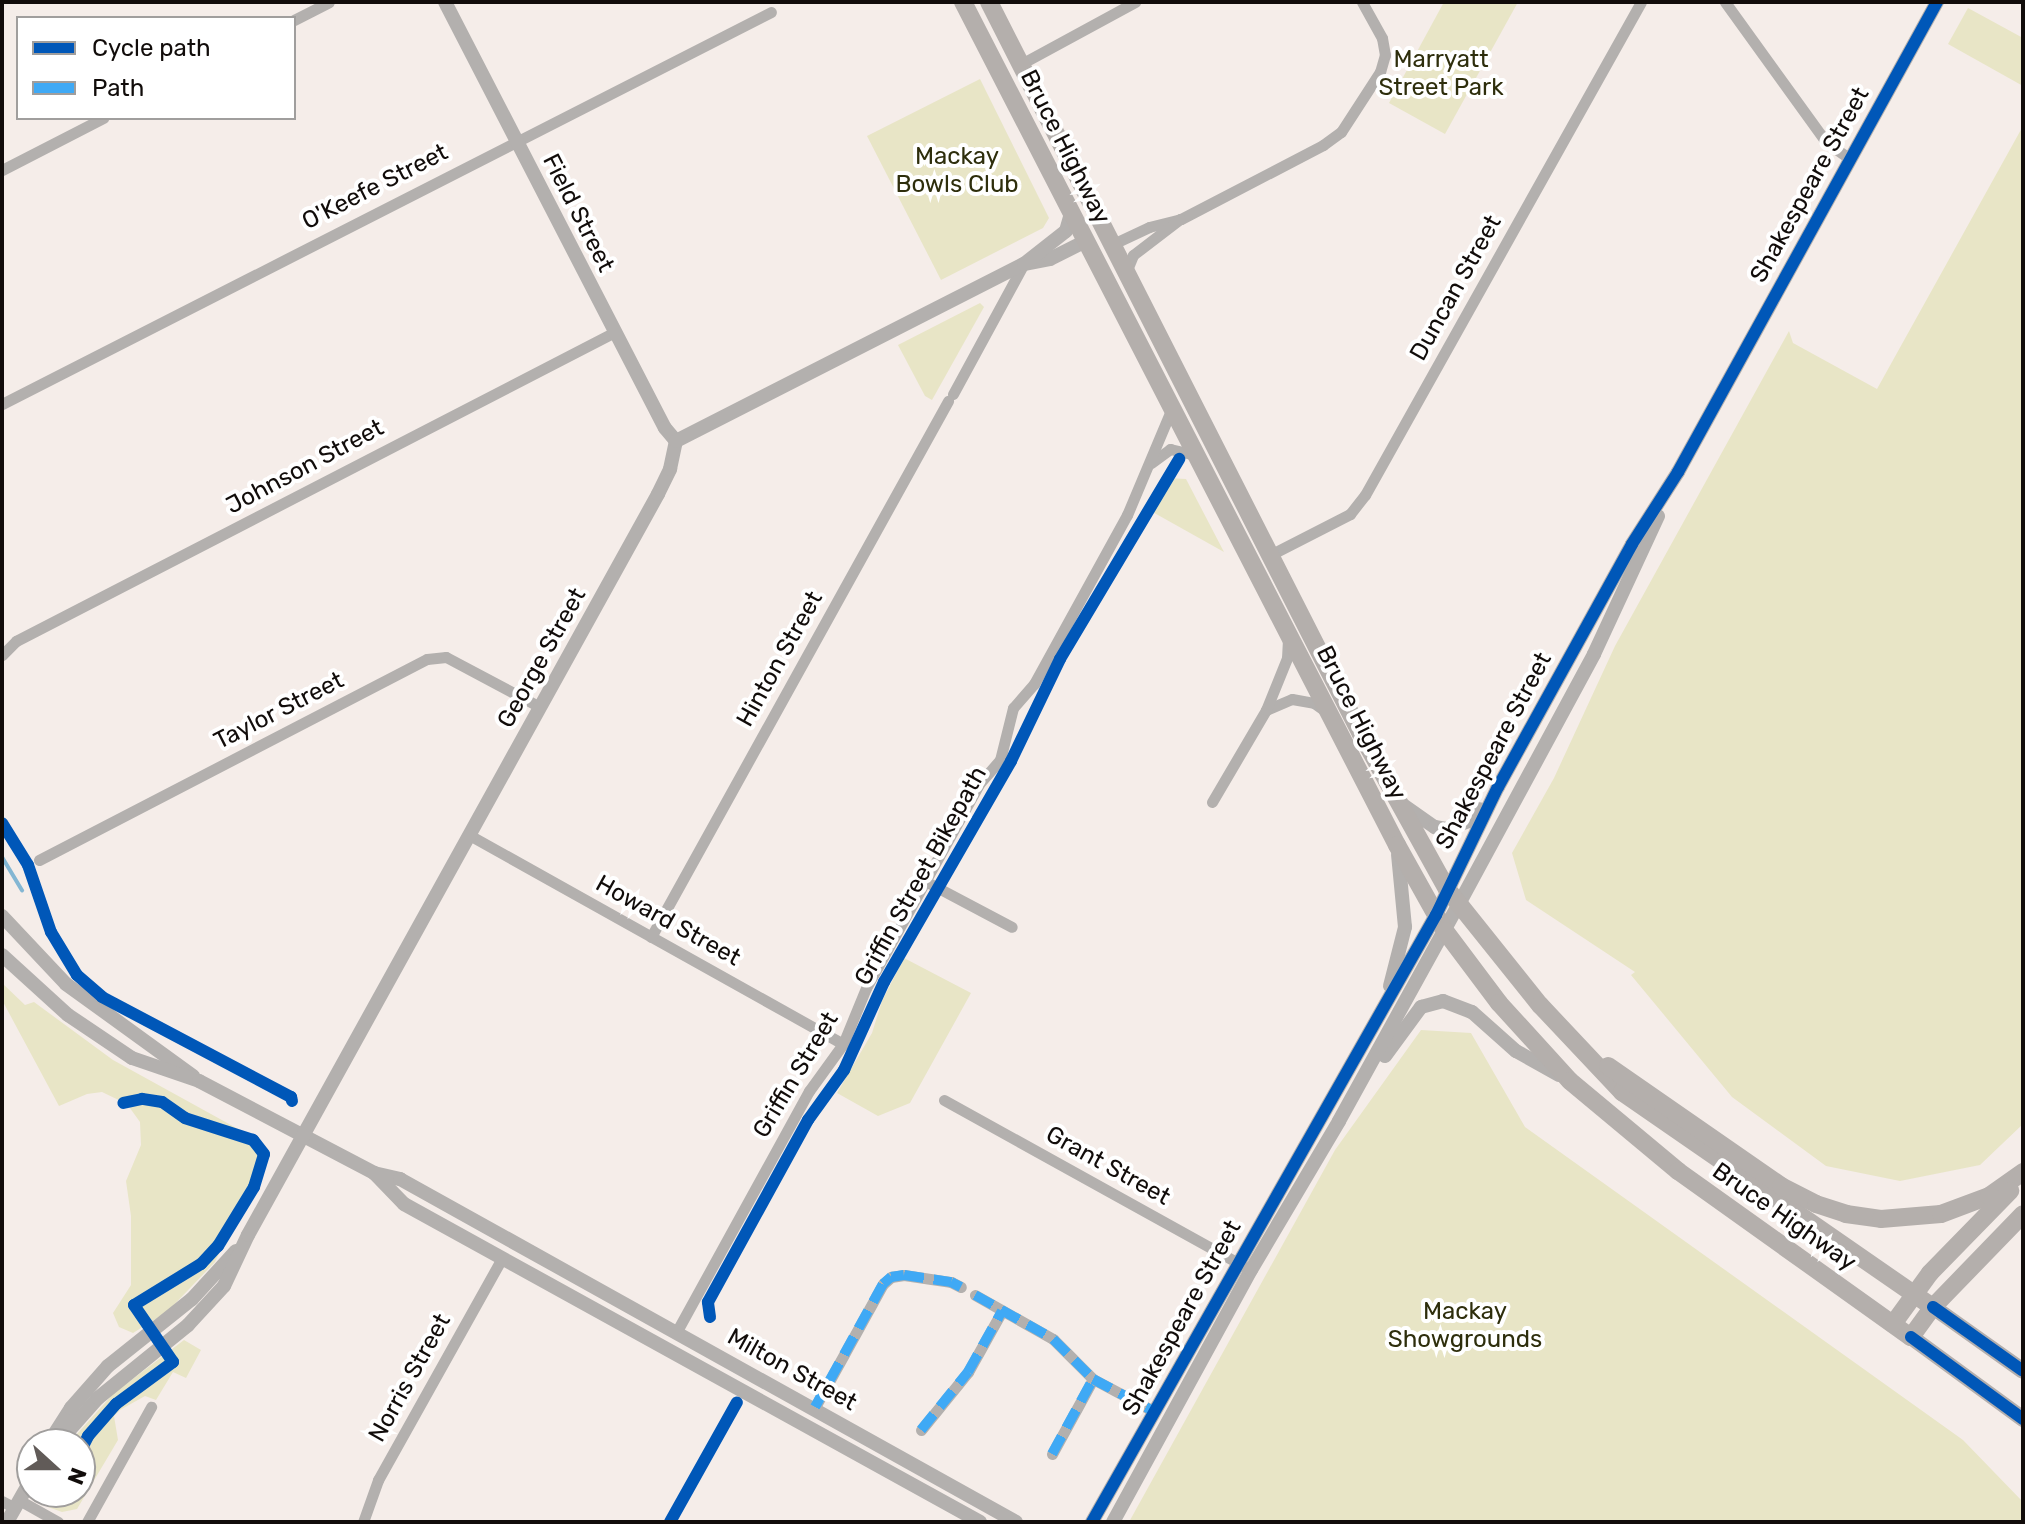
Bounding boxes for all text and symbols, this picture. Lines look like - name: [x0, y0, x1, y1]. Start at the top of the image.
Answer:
- legend: [16, 16, 296, 120]
- text: Cycle path: [92, 34, 211, 62]
- park label: Marryatt Street Park: [1378, 46, 1504, 102]
- street label: Bruce Highway: [1014, 65, 1116, 229]
- text: Path: [92, 74, 144, 102]
- street label: Shakespeare Street: [1744, 82, 1876, 288]
- street label: O'Keefe Street: [297, 138, 453, 236]
- park label: Mackay Bowls Club: [895, 143, 1019, 199]
- street label: Field Street: [536, 149, 620, 277]
- street label: Duncan Street: [1404, 210, 1508, 366]
- street label: Johnson Street: [221, 413, 389, 521]
- street label: George Street: [492, 583, 592, 733]
- street label: Hinton Street: [731, 586, 829, 732]
- street label: Bruce Highway: [1310, 641, 1412, 805]
- street label: Shakespeare Street: [1430, 648, 1558, 854]
- street label: Taylor Street: [209, 666, 349, 756]
- street label: Griffin Street Bikepath: [849, 761, 993, 991]
- street label: Howard Street: [591, 869, 745, 973]
- street label: Griffin Street: [747, 1007, 845, 1143]
- street label: Grant Street: [1041, 1120, 1175, 1212]
- street label: Bruce Highway: [1707, 1157, 1861, 1277]
- street label: Shakespeare Street: [1116, 1215, 1248, 1421]
- park label: Mackay Showgrounds: [1388, 1298, 1542, 1354]
- street label: Norris Street: [363, 1309, 457, 1447]
- street label: Milton Street: [722, 1323, 862, 1417]
- north arrow: [16, 1428, 96, 1508]
- text: N: [62, 1464, 92, 1488]

